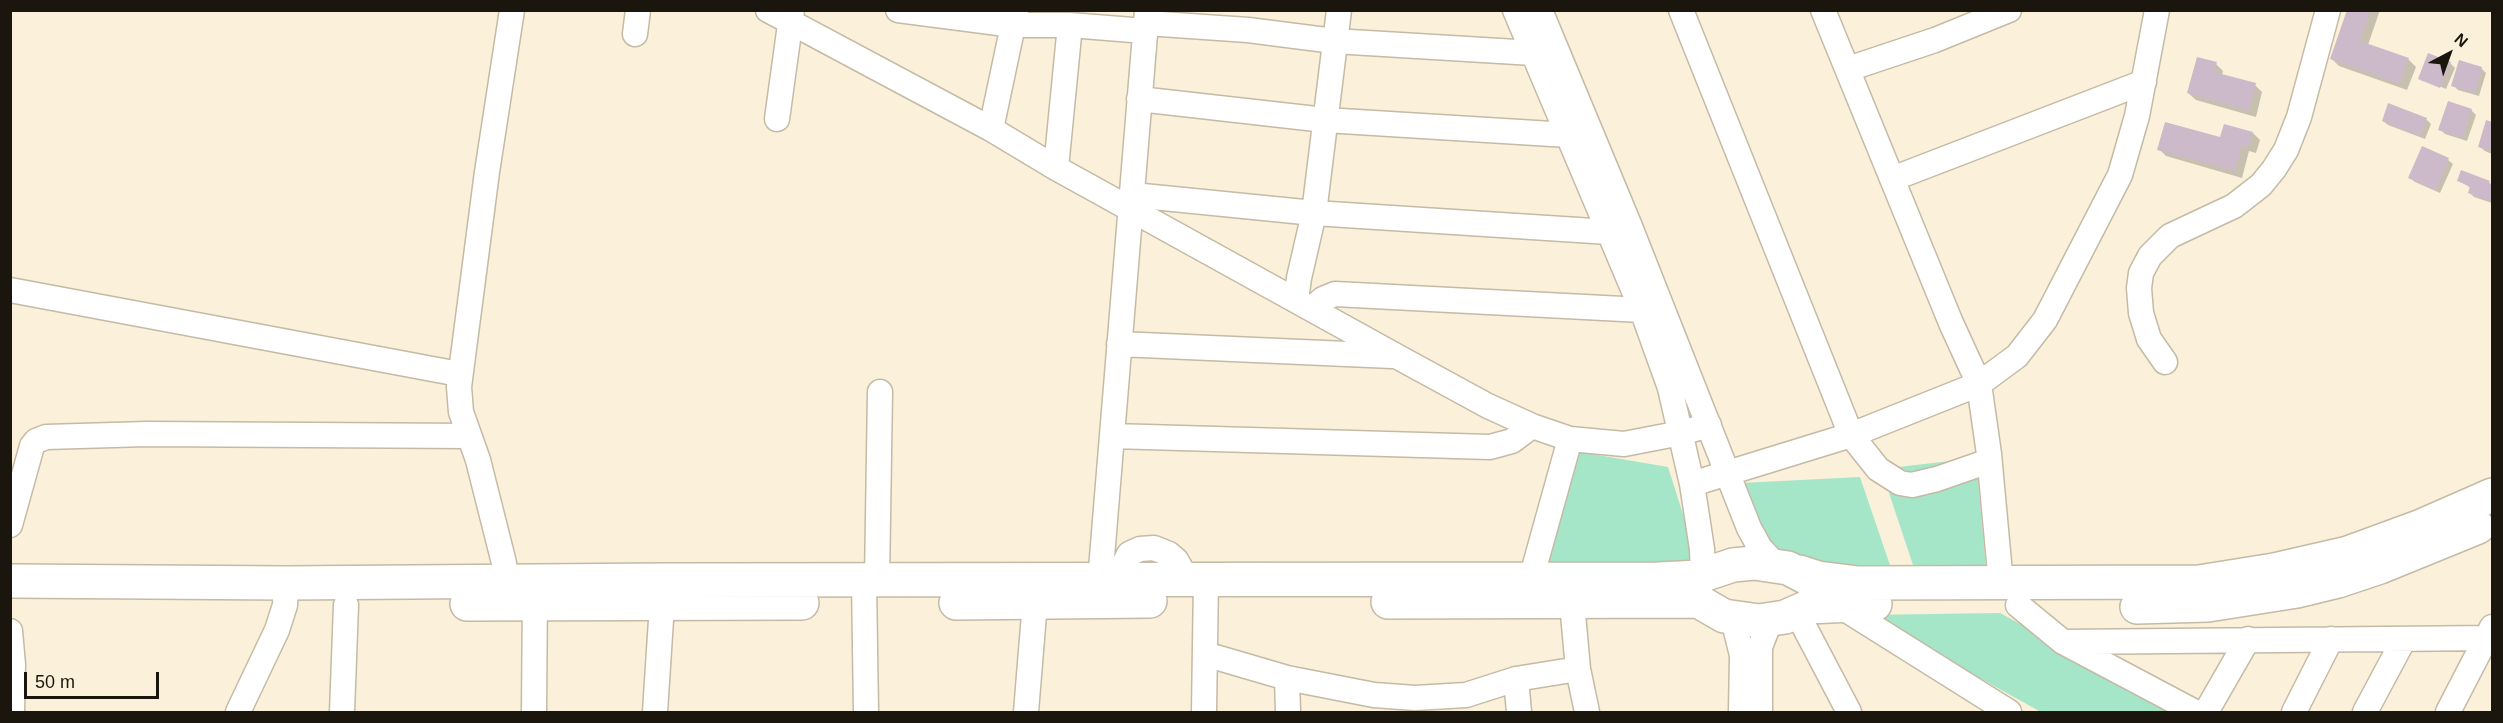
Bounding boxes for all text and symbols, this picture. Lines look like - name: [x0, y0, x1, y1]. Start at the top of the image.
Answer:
- north arrow: [2419, 24, 2479, 84]
- text: N: [2451, 30, 2471, 50]
- scale bar: [27, 660, 162, 698]
- text: 50 m: [35, 672, 75, 692]

